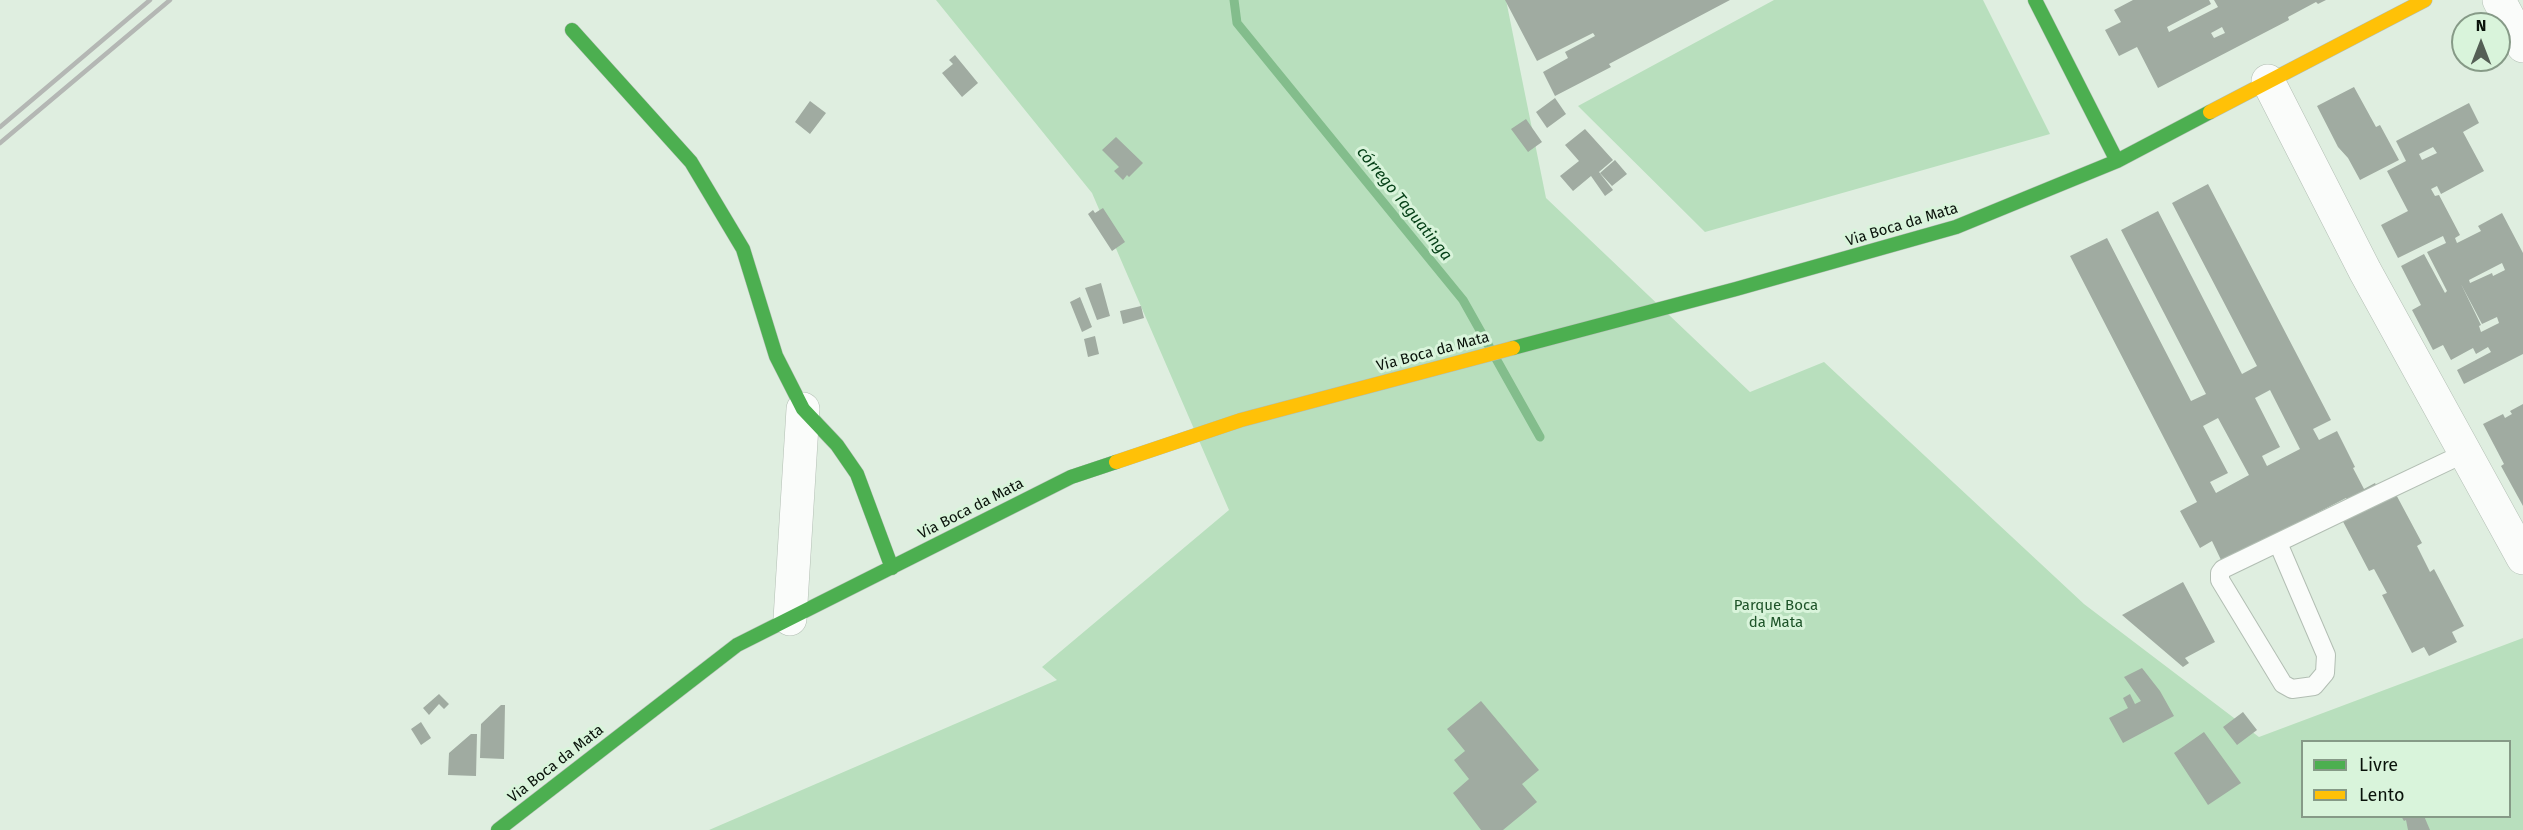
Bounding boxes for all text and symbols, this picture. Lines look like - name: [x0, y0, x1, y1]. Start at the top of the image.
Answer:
- north arrow: [2451, 12, 2511, 72]
- text: N: [2476, 16, 2486, 35]
- water label: córrego Taguatinga: [1352, 143, 1456, 265]
- street label: Via Boca da Mata: [1844, 199, 1960, 251]
- street label: Via Boca da Mata: [1375, 328, 1491, 376]
- street label: Via Boca da Mata: [915, 475, 1027, 543]
- park label: Parque Boca da Mata: [1734, 597, 1818, 632]
- street label: Via Boca da Mata: [505, 721, 607, 807]
- legend: [2301, 740, 2511, 818]
- text: Livre: [2359, 754, 2398, 776]
- text: Lento: [2359, 784, 2405, 806]

